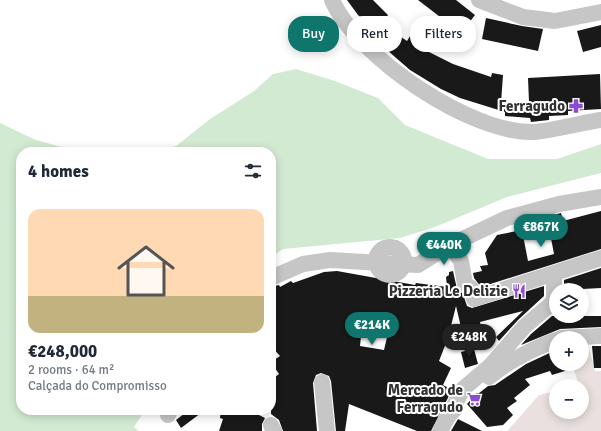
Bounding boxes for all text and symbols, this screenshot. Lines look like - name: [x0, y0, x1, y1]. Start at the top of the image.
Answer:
- chip: Buy: [288, 16, 339, 52]
- chip: Rent: [347, 16, 402, 52]
- chip: Filters: [410, 16, 476, 52]
- place label: Ferragudo: [498, 97, 565, 115]
- pharmacy icon: Ferragudo: [568, 98, 584, 114]
- icon: filters: [242, 160, 264, 182]
- text: 4 homes: [28, 161, 89, 182]
- pin: €867K: [513, 214, 569, 248]
- text: €867K: [523, 219, 559, 235]
- pin: €440K: [416, 232, 472, 266]
- icon: home: [110, 235, 182, 307]
- text: €440K: [426, 237, 462, 253]
- place label: Pizzeria Le Delizie: [389, 282, 508, 300]
- restaurant icon: Pizzeria Le Delizie: [511, 283, 527, 299]
- map controls: [549, 283, 589, 419]
- button: layers: [549, 283, 589, 323]
- pin: €214K: [344, 312, 400, 346]
- text: €214K: [354, 317, 390, 333]
- pin: €248K: [441, 324, 497, 358]
- text: €248K: [451, 329, 487, 345]
- button: +: [549, 331, 589, 371]
- text: €248,000: [28, 341, 97, 362]
- text: 2 rooms · 64 m²: [28, 362, 114, 378]
- text: Calçada do Compromisso: [28, 378, 167, 394]
- button: −: [549, 379, 589, 419]
- place label: Mercado de Ferragudo: [388, 381, 463, 416]
- supermarket icon: Mercado de Ferragudo: [466, 391, 482, 407]

